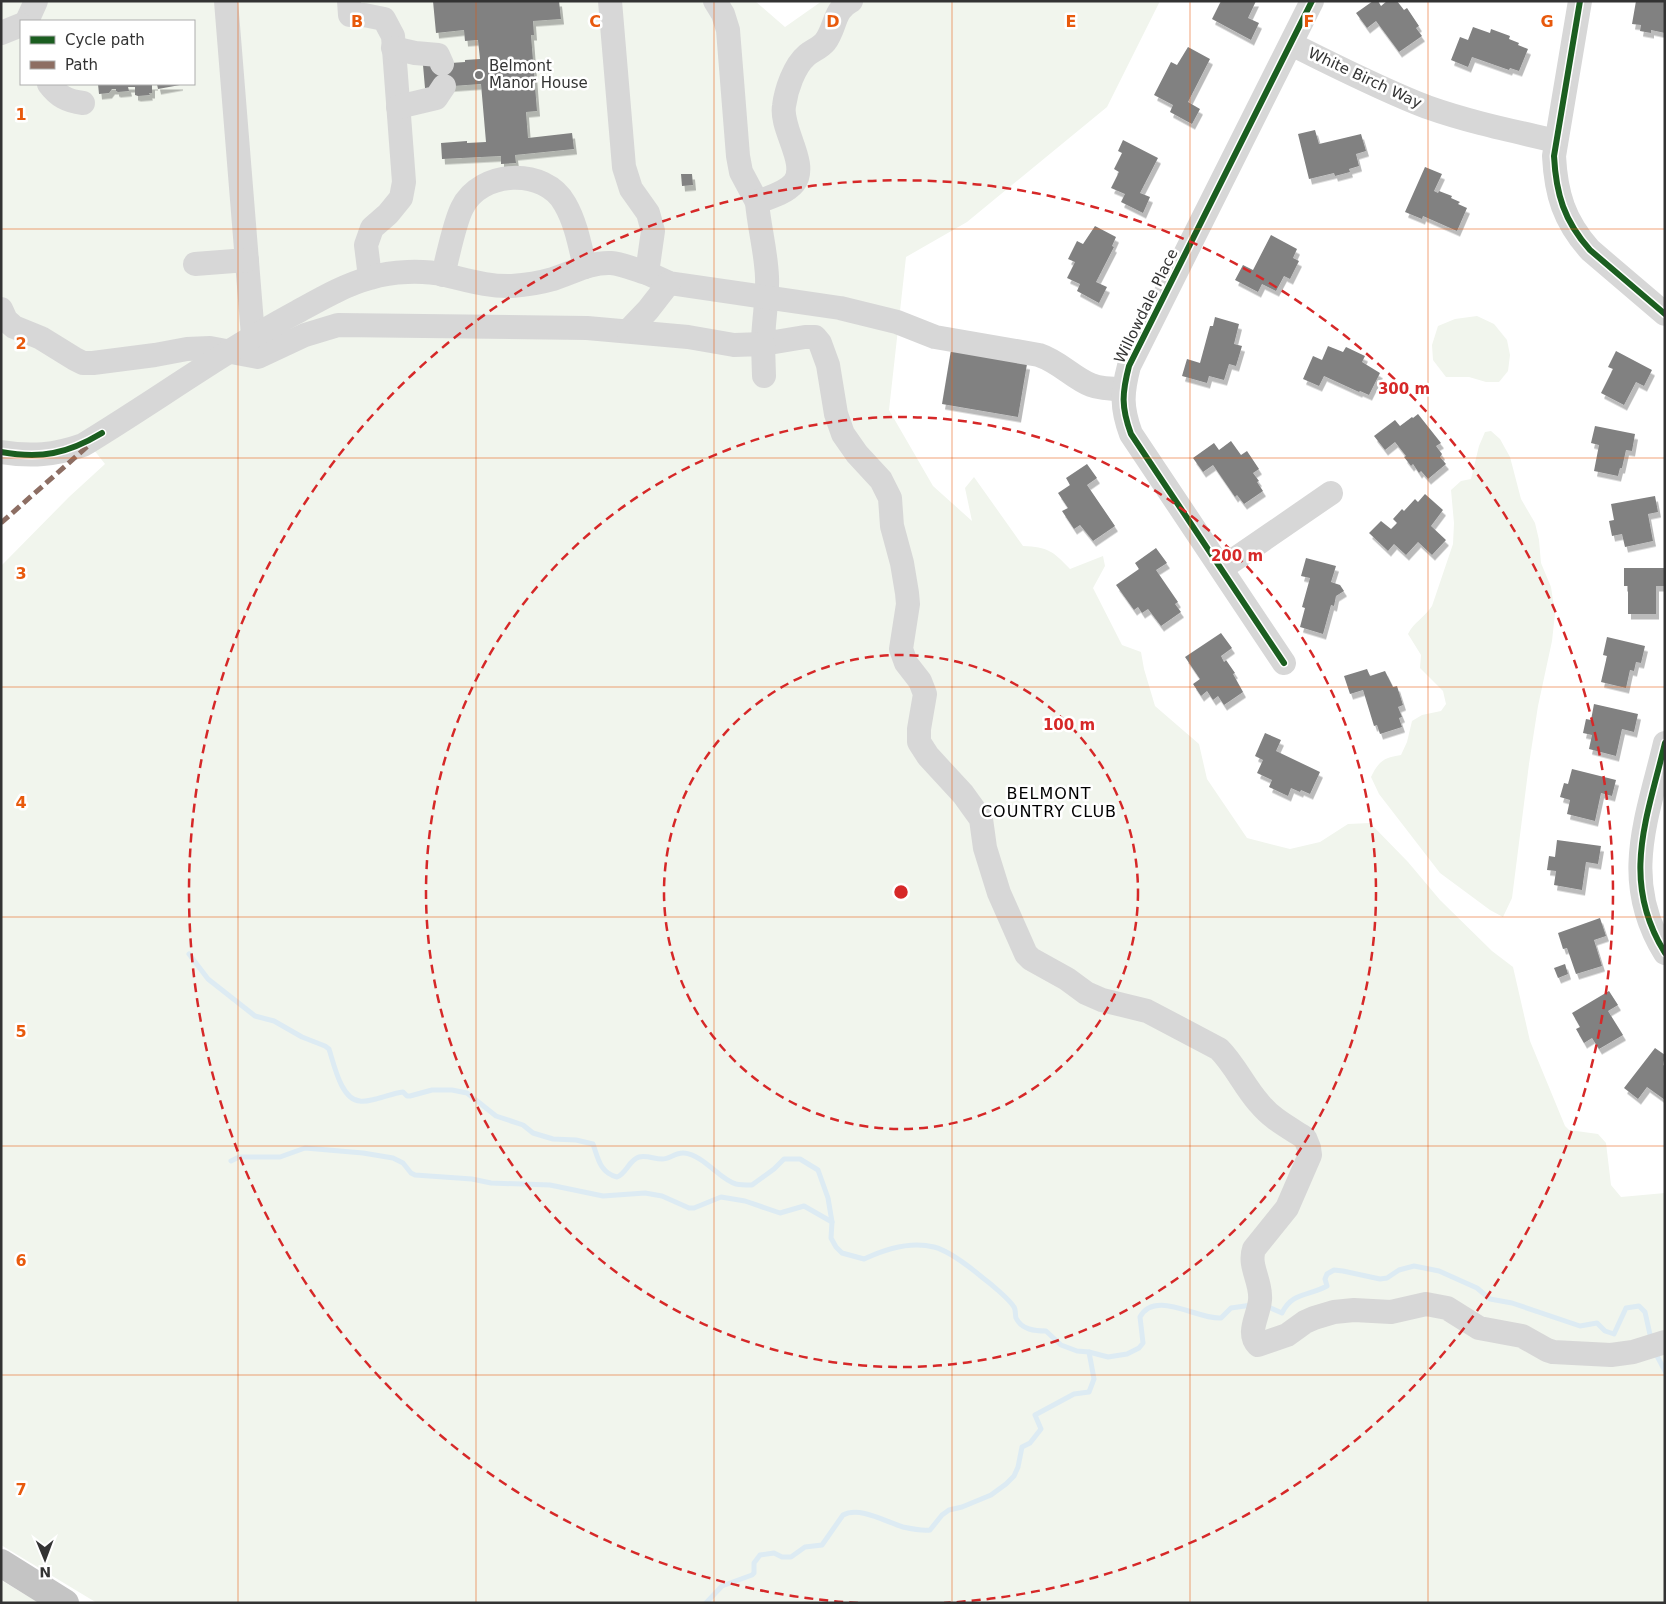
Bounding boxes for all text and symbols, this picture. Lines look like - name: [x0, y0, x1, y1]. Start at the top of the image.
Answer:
- text: B: [351, 12, 363, 31]
- text: C: [589, 12, 601, 31]
- text: D: [826, 12, 840, 31]
- text: E: [1066, 12, 1076, 31]
- text: F: [1304, 12, 1314, 31]
- text: G: [1540, 12, 1554, 31]
- legend: [20, 20, 195, 85]
- text: Cycle path: [65, 31, 145, 49]
- street label: White Birch Way: [1305, 44, 1425, 112]
- text: Path: [65, 56, 98, 74]
- place label: Belmont Manor House: [489, 57, 588, 92]
- marker: Belmont Manor House: [473, 69, 485, 81]
- text: 1: [15, 105, 27, 124]
- street label: Willowdale Place: [1110, 246, 1182, 366]
- text: 2: [15, 334, 27, 353]
- text: 300 m: [1378, 380, 1430, 398]
- text: 200 m: [1211, 547, 1263, 565]
- text: 3: [15, 564, 27, 583]
- text: 100 m: [1043, 716, 1095, 734]
- district label: BELMONT COUNTRY CLUB: [981, 784, 1117, 821]
- text: 4: [15, 793, 27, 812]
- centre of rings: [892, 883, 910, 901]
- text: 5: [15, 1022, 27, 1041]
- text: 6: [15, 1251, 27, 1270]
- text: 7: [15, 1480, 27, 1499]
- north arrow: [20, 1534, 70, 1584]
- text: N: [39, 1564, 51, 1580]

